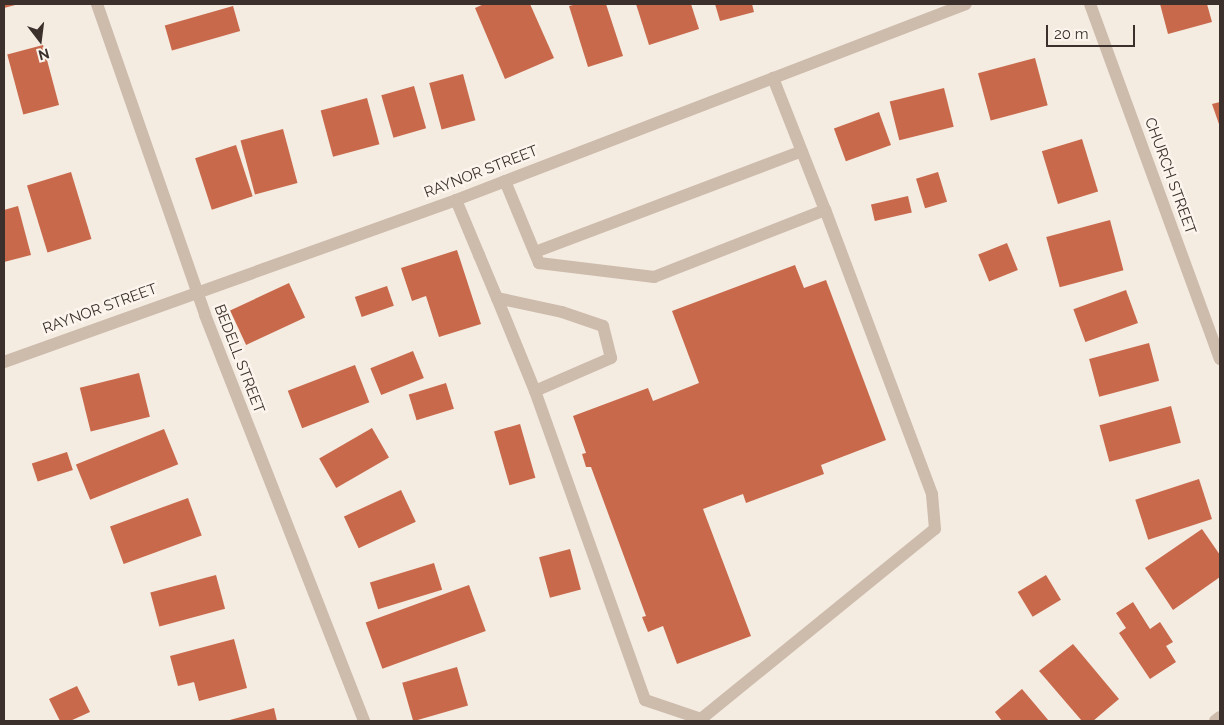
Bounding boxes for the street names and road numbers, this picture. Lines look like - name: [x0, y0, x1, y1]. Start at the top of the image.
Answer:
- street label: CHURCH STREET: [1140, 115, 1200, 237]
- street label: RAYNOR STREET: [422, 142, 540, 202]
- street label: RAYNOR STREET: [40, 280, 160, 338]
- street label: BEDELL STREET: [210, 302, 268, 416]

